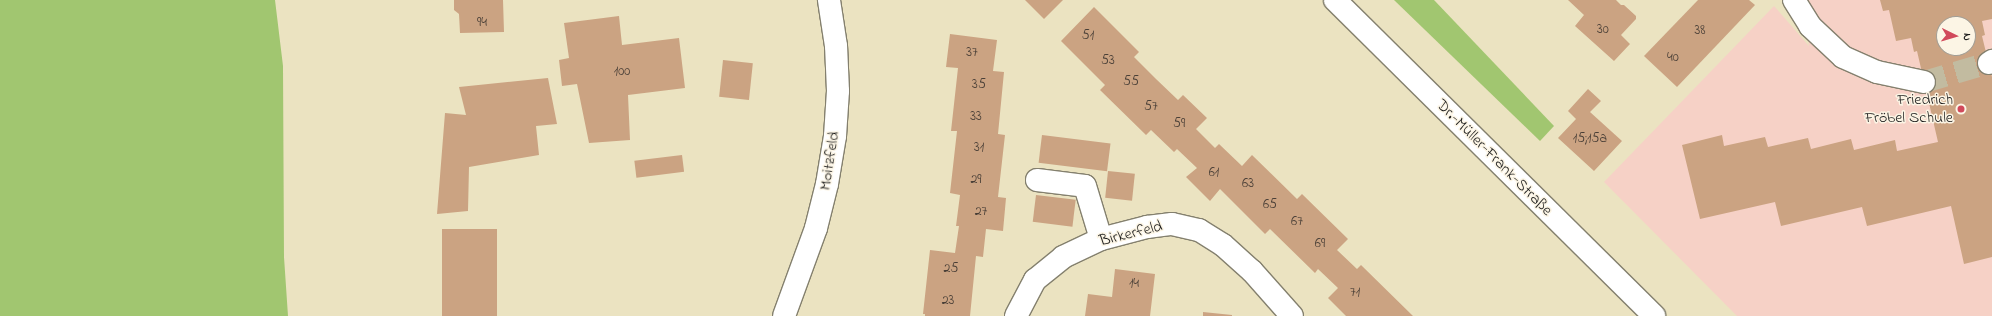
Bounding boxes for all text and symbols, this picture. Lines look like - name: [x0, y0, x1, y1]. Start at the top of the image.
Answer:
- house number: 94: [477, 15, 487, 31]
- north arrow: [1936, 16, 1976, 56]
- house number: 30: [1597, 22, 1609, 38]
- house number: 38: [1694, 23, 1706, 39]
- house number: 51: [1082, 28, 1094, 44]
- text: N: [1959, 33, 1975, 41]
- house number: 37: [966, 45, 978, 61]
- house number: 40: [1667, 50, 1679, 66]
- house number: 53: [1101, 53, 1115, 69]
- house number: 100: [614, 64, 630, 80]
- house number: 55: [1123, 74, 1139, 90]
- house number: 35: [972, 77, 986, 93]
- place label: Friedrich Fröbel Schule: [1865, 90, 1953, 128]
- street label: Dr.-Müller-Frank-Straße: [1432, 96, 1556, 220]
- house number: 57: [1144, 99, 1158, 115]
- marker: Friedrich Fröbel Schule: [1956, 104, 1966, 114]
- house number: 33: [970, 109, 982, 125]
- house number: 59: [1173, 116, 1185, 132]
- street label: Moitzfeld: [816, 130, 844, 192]
- house number: 15;15a: [1573, 131, 1607, 147]
- house number: 31: [974, 140, 984, 156]
- house number: 61: [1209, 165, 1219, 181]
- house number: 29: [970, 172, 982, 188]
- house number: 63: [1242, 176, 1254, 192]
- house number: 65: [1263, 197, 1277, 213]
- house number: 27: [975, 204, 987, 220]
- house number: 67: [1291, 214, 1303, 230]
- street label: Birkerfeld: [1098, 217, 1164, 251]
- house number: 69: [1315, 236, 1325, 252]
- house number: 25: [944, 261, 958, 277]
- house number: 14: [1129, 276, 1139, 292]
- house number: 71: [1350, 285, 1360, 301]
- house number: 23: [942, 293, 954, 309]

